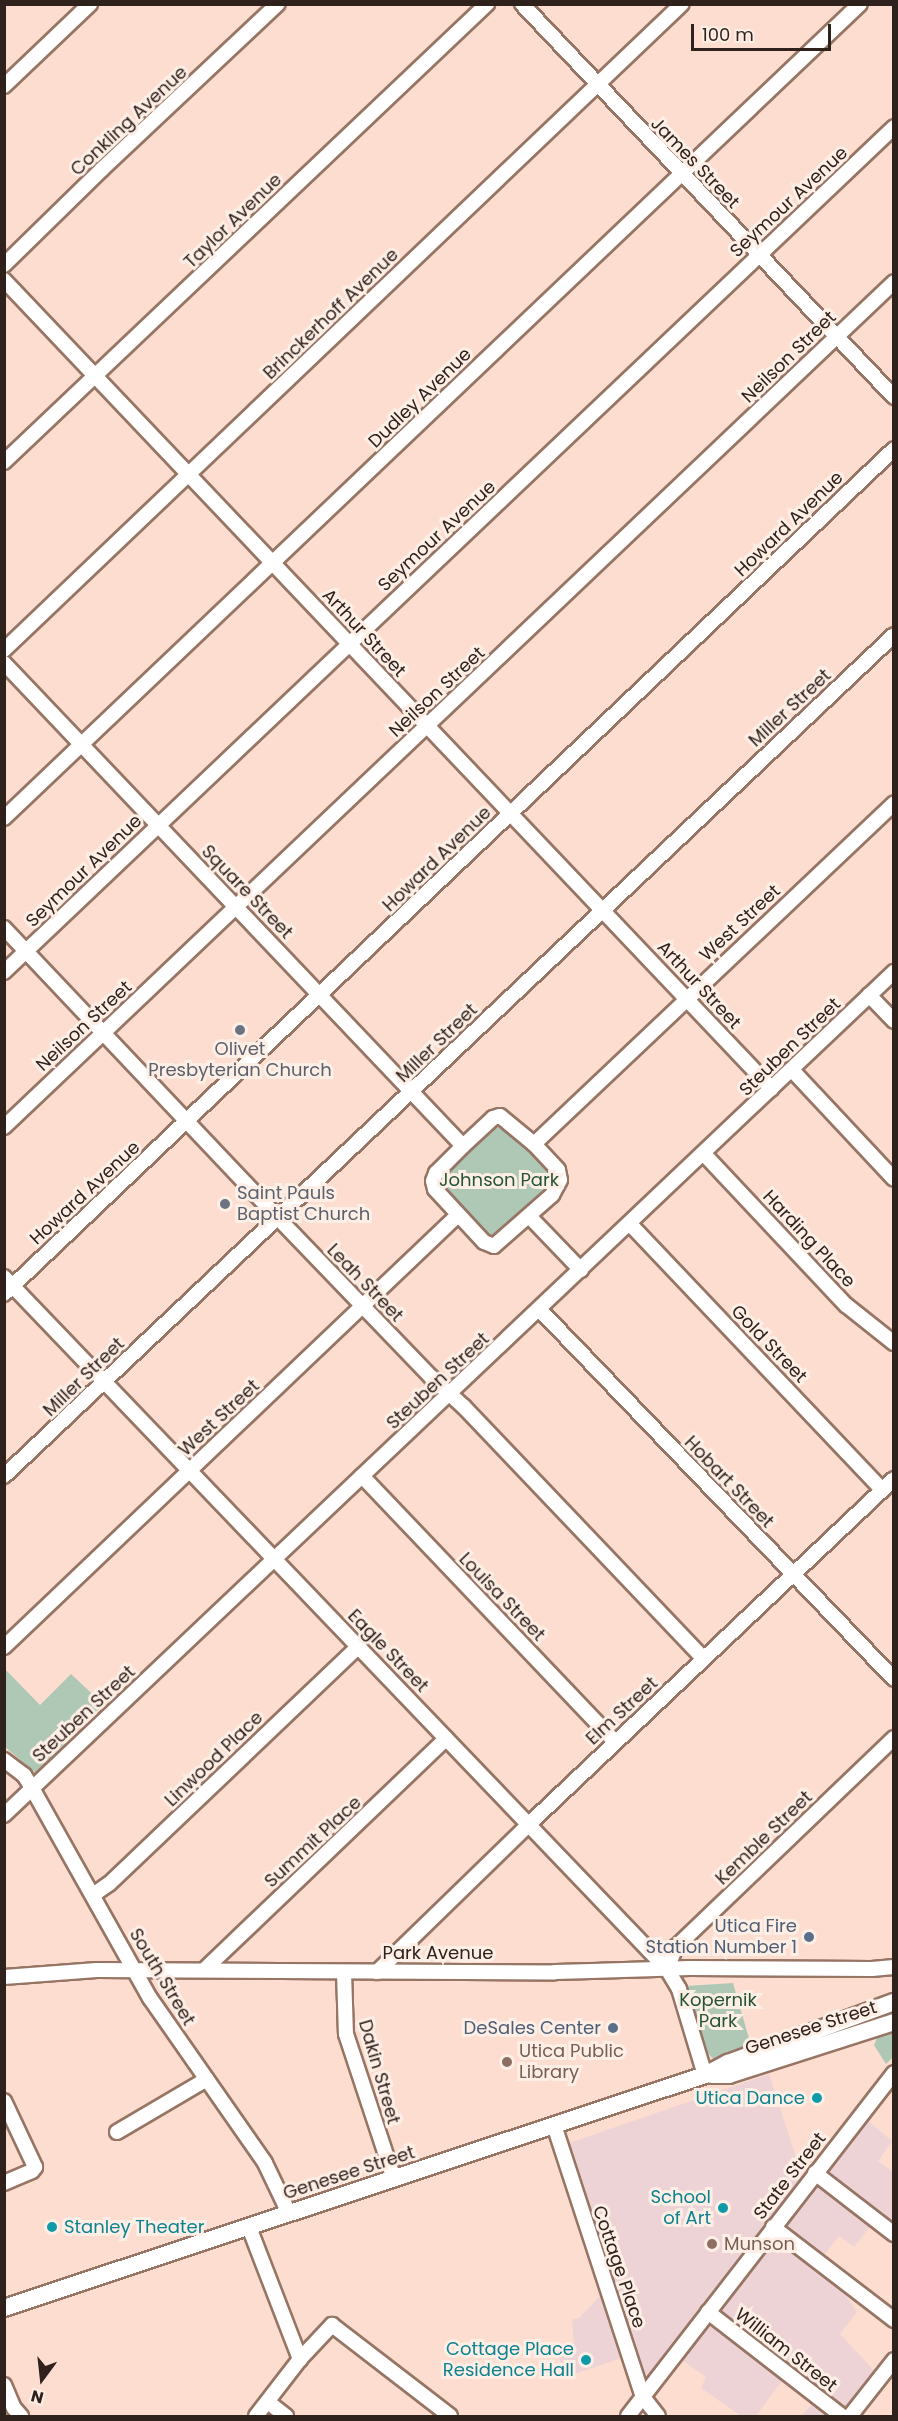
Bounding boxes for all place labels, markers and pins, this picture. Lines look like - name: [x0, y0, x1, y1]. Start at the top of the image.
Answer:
- marker: Olivet Presbyterian Church: [233, 1023, 247, 1037]
- place label: Olivet Presbyterian Church: [148, 1039, 332, 1082]
- place label: Saint Pauls Baptist Church: [237, 1183, 370, 1226]
- marker: Saint Pauls Baptist Church: [218, 1197, 232, 1211]
- place label: Utica Fire Station Number 1: [646, 1916, 797, 1958]
- marker: Utica Fire Station Number 1: [802, 1930, 816, 1944]
- place label: DeSales Center: [464, 2017, 601, 2039]
- marker: DeSales Center: [606, 2021, 620, 2035]
- place label: Utica Public Library: [519, 2041, 624, 2084]
- marker: Utica Public Library: [500, 2055, 514, 2069]
- place label: Utica Dance: [695, 2087, 805, 2109]
- marker: Utica Dance: [810, 2091, 824, 2105]
- place label: School of Art: [651, 2187, 711, 2230]
- marker: School of Art: [716, 2201, 730, 2215]
- place label: Stanley Theater: [64, 2216, 204, 2238]
- marker: Stanley Theater: [45, 2220, 59, 2234]
- place label: Munson: [724, 2233, 795, 2255]
- marker: Munson: [705, 2237, 719, 2251]
- place label: Cottage Place Residence Hall: [443, 2339, 574, 2382]
- marker: Cottage Place Residence Hall: [579, 2353, 593, 2367]

